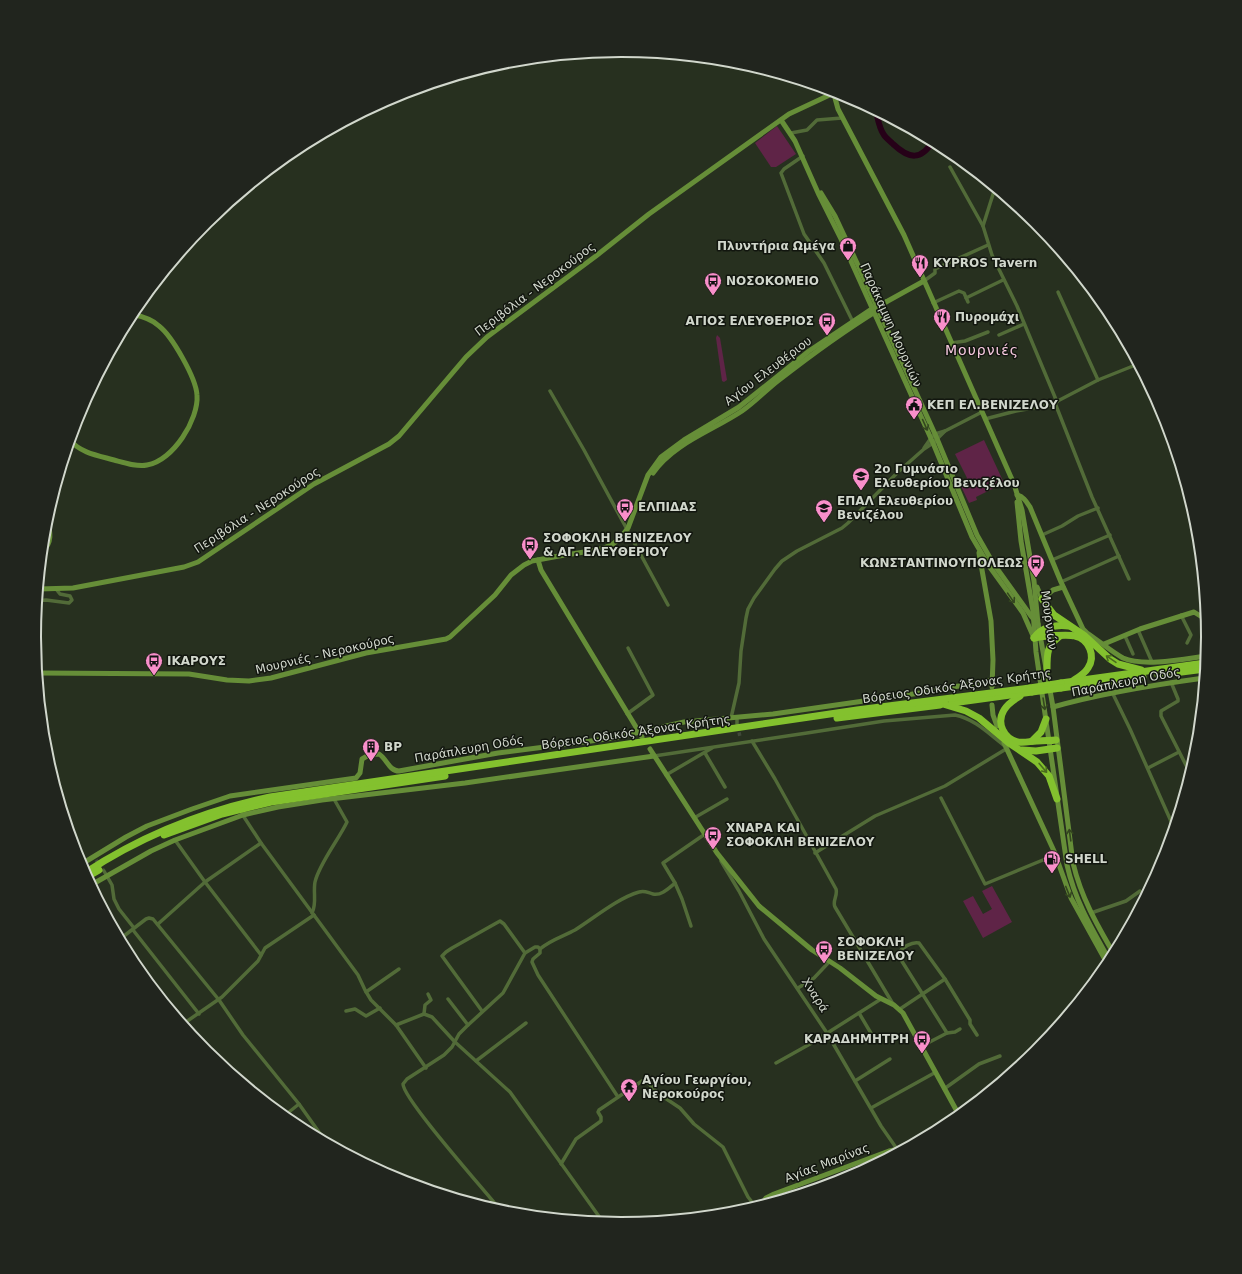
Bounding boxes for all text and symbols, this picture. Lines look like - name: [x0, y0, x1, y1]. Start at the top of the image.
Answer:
- shop icon: Πλυντήρια Ωμέγα: [838, 236, 858, 261]
- street label: Περιβόλια - Νεροκούρος: [472, 239, 598, 339]
- place label: Πλυντήρια Ωμέγα: [717, 239, 835, 253]
- restaurant icon: KYPROS Tavern: [910, 253, 930, 278]
- place label: KYPROS Tavern: [933, 256, 1037, 270]
- street label: Παράκαμψη Μουρνιών: [857, 261, 925, 389]
- bus stop icon: ΝΟΣΟΚΟΜΕΙΟ: [703, 271, 723, 296]
- place label: ΝΟΣΟΚΟΜΕΙΟ: [726, 274, 819, 288]
- restaurant icon: Πυρομάχι: [932, 307, 952, 332]
- place label: Πυρομάχι: [955, 310, 1020, 324]
- bus stop icon: ΑΓΙΟΣ ΕΛΕΥΘΕΡΙΟΣ: [817, 311, 837, 336]
- place label: ΑΓΙΟΣ ΕΛΕΥΘΕΡΙΟΣ: [686, 314, 814, 328]
- street label: Αγίου Ελευθέριου: [722, 334, 814, 408]
- district label: Μουρνιές: [945, 342, 1019, 358]
- public building icon: ΚΕΠ ΕΛ.ΒΕΝΙΖΕΛΟΥ: [904, 395, 924, 420]
- place label: ΚΕΠ ΕΛ.ΒΕΝΙΖΕΛΟΥ: [927, 398, 1058, 412]
- one-way arrow: [922, 418, 929, 430]
- place label: 2ο Γυμνάσιο Ελευθερίου Βενιζέλου: [874, 462, 1020, 490]
- street label: Περιβόλια - Νεροκούρος: [192, 464, 322, 556]
- school or university icon: 2ο Γυμνάσιο Ελευθερίου Βενιζέλου: [851, 466, 871, 491]
- place label: ΕΠΑΛ Ελευθερίου Βενιζέλου: [837, 494, 953, 522]
- bus stop icon: ΕΛΠΙΔΑΣ: [615, 497, 635, 522]
- school or university icon: ΕΠΑΛ Ελευθερίου Βενιζέλου: [814, 498, 834, 523]
- place label: ΕΛΠΙΔΑΣ: [638, 500, 697, 514]
- place label: ΣΟΦΟΚΛΗ ΒΕΝΙΖΕΛΟΥ & ΑΓ. ΕΛΕΥΘΕΡΙΟΥ: [543, 531, 692, 559]
- bus stop icon: ΣΟΦΟΚΛΗ ΒΕΝΙΖΕΛΟΥ & ΑΓ. ΕΛΕΥΘΕΡΙΟΥ: [520, 535, 540, 560]
- bus stop icon: ΚΩΝΣΤΑΝΤΙΝΟΥΠΟΛΕΩΣ: [1026, 553, 1046, 578]
- place label: ΚΩΝΣΤΑΝΤΙΝΟΥΠΟΛΕΩΣ: [860, 556, 1023, 570]
- street label: Μουρνιών: [1038, 589, 1060, 651]
- one-way arrow: [1007, 592, 1015, 603]
- street label: Μουρνιές - Νεροκούρος: [254, 631, 396, 677]
- bus stop icon: ΙΚΑΡΟΥΣ: [144, 651, 164, 676]
- place label: ΙΚΑΡΟΥΣ: [167, 654, 226, 668]
- one-way arrow: [1106, 655, 1117, 663]
- street label: Παράπλευρη Οδός: [1070, 665, 1182, 699]
- street label: Βόρειος Οδικός Άξονας Κρήτης: [862, 666, 1052, 706]
- one-way arrow: [1040, 697, 1048, 710]
- street label: Βόρειος Οδικός Άξονας Κρήτης: [541, 712, 731, 752]
- street label: Παράπλευρη Οδός: [413, 733, 525, 765]
- building icon: BP: [361, 737, 381, 762]
- place label: BP: [384, 740, 402, 754]
- one-way arrow: [1038, 763, 1047, 774]
- place label: ΧΝΑΡΑ ΚΑΙ ΣΟΦΟΚΛΗ ΒΕΝΙΖΕΛΟΥ: [726, 821, 875, 849]
- bus stop icon: ΧΝΑΡΑ ΚΑΙ ΣΟΦΟΚΛΗ ΒΕΝΙΖΕΛΟΥ: [703, 825, 723, 850]
- one-way arrow: [1066, 829, 1073, 842]
- fuel station icon: SHELL: [1042, 849, 1062, 874]
- place label: SHELL: [1065, 852, 1108, 866]
- one-way arrow: [1065, 886, 1073, 898]
- place label: ΣΟΦΟΚΛΗ ΒΕΝΙΖΕΛΟΥ: [837, 935, 914, 963]
- bus stop icon: ΣΟΦΟΚΛΗ ΒΕΝΙΖΕΛΟΥ: [814, 939, 834, 964]
- street label: Χναρά: [799, 975, 831, 1015]
- bus stop icon: ΚΑΡΑΔΗΜΗΤΡΗ: [912, 1029, 932, 1054]
- place label: ΚΑΡΑΔΗΜΗΤΡΗ: [804, 1032, 909, 1046]
- place label: Αγίου Γεωργίου, Νεροκούρος: [642, 1073, 752, 1101]
- temple icon: Αγίου Γεωργίου, Νεροκούρος: [619, 1077, 639, 1102]
- street label: Αγίας Μαρίνας: [783, 1140, 871, 1186]

